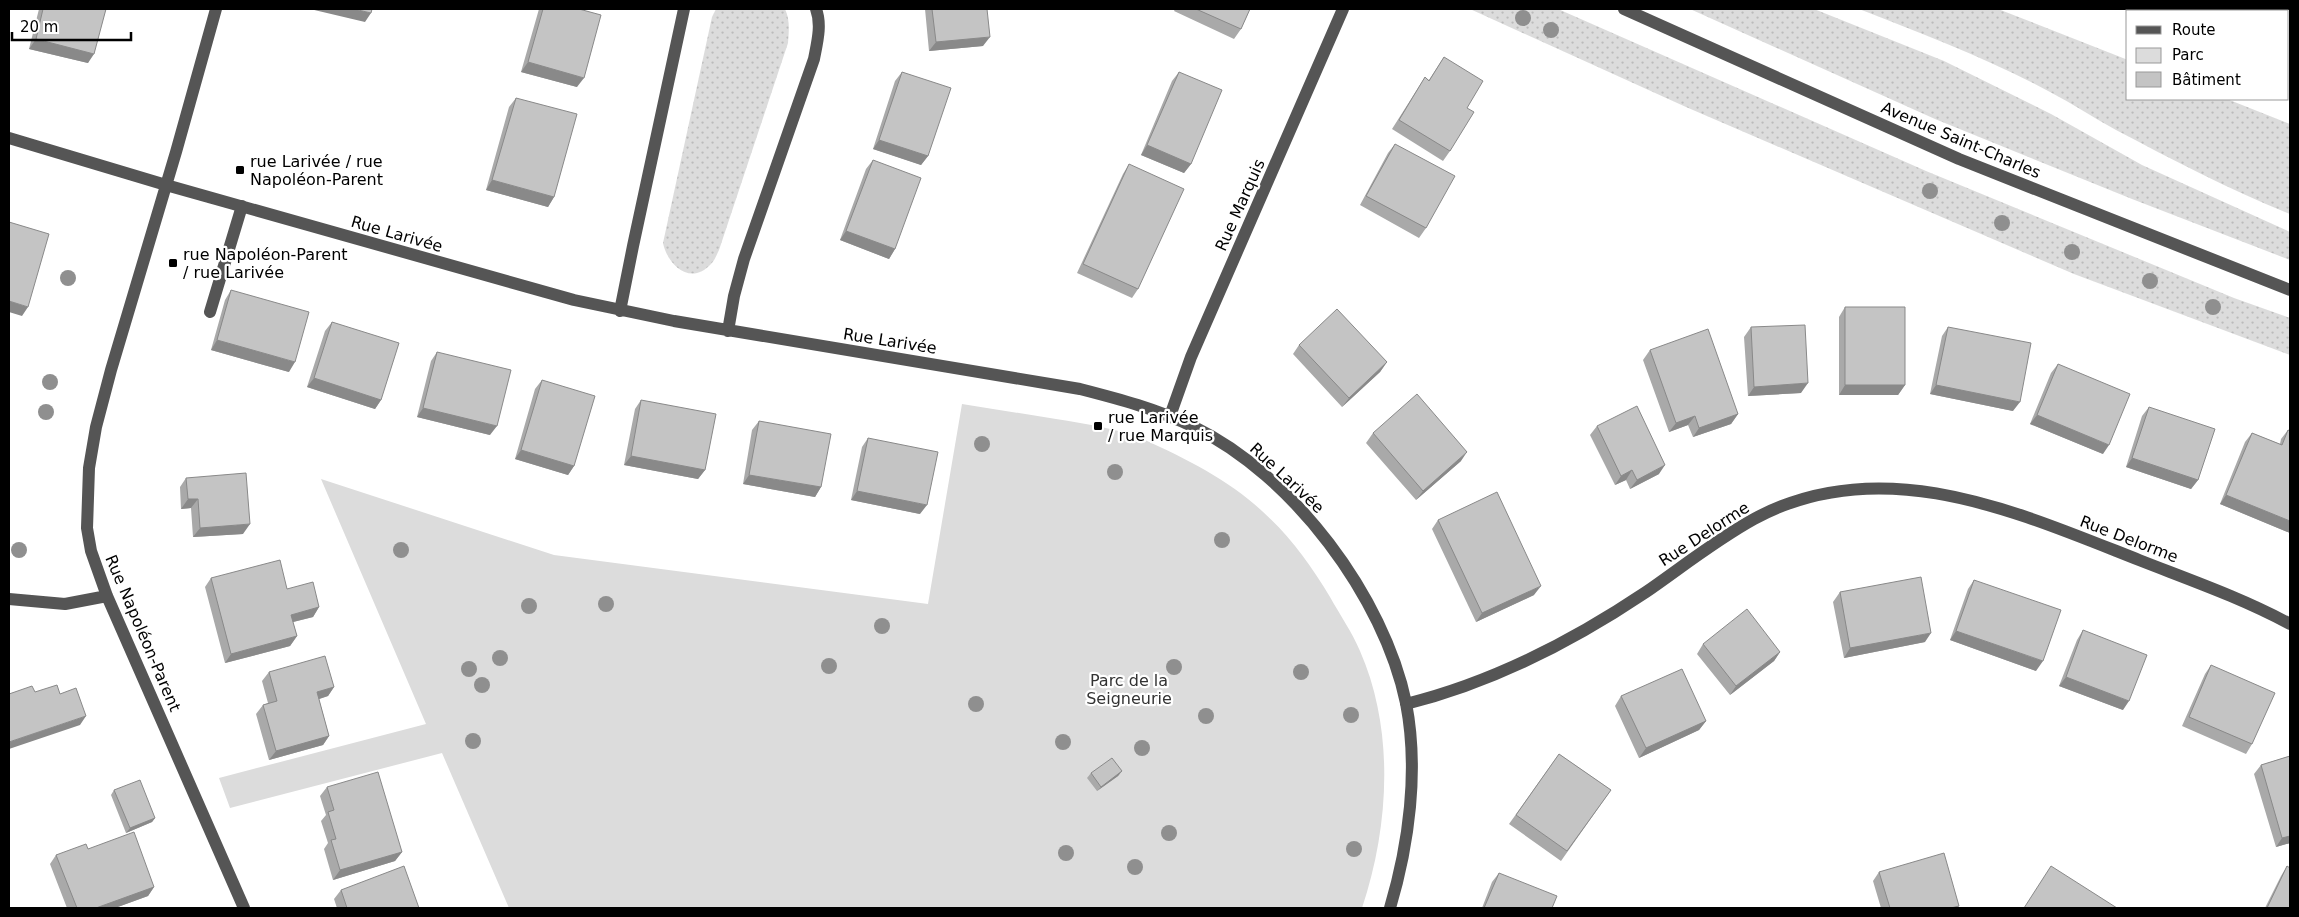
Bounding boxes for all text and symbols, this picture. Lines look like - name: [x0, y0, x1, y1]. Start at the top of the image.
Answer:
- scale bar: [12, 10, 131, 42]
- legend: [2126, 10, 2289, 100]
- text: 20 m: [20, 18, 58, 36]
- text: Route: [2172, 21, 2216, 39]
- text: Parc: [2172, 46, 2204, 64]
- text: Bâtiment: [2172, 71, 2241, 89]
- street label: Avenue Saint-Charles: [1878, 98, 2044, 182]
- place label: rue Larivée / rue Napoléon-Parent: [250, 152, 383, 189]
- street label: Rue Marquis: [1211, 156, 1269, 254]
- marker: rue Larivée / rue Napoléon-Parent: [234, 164, 246, 176]
- street label: Rue Larivée: [349, 212, 445, 256]
- place label: rue Napoléon-Parent / rue Larivée: [183, 245, 348, 282]
- marker: rue Napoléon-Parent / rue Larivée: [167, 257, 179, 269]
- street label: Rue Larivée: [842, 324, 938, 358]
- place label: rue Larivée / rue Marquis: [1108, 408, 1213, 445]
- marker: rue Larivée / rue Marquis: [1092, 420, 1104, 432]
- street label: Rue Larivée: [1246, 439, 1328, 517]
- street label: Rue Delorme: [1655, 498, 1753, 570]
- street label: Rue Delorme: [2077, 512, 2181, 566]
- street label: Rue Napoléon-Parent: [101, 552, 185, 714]
- park label: Parc de la Seigneurie: [1086, 671, 1172, 708]

